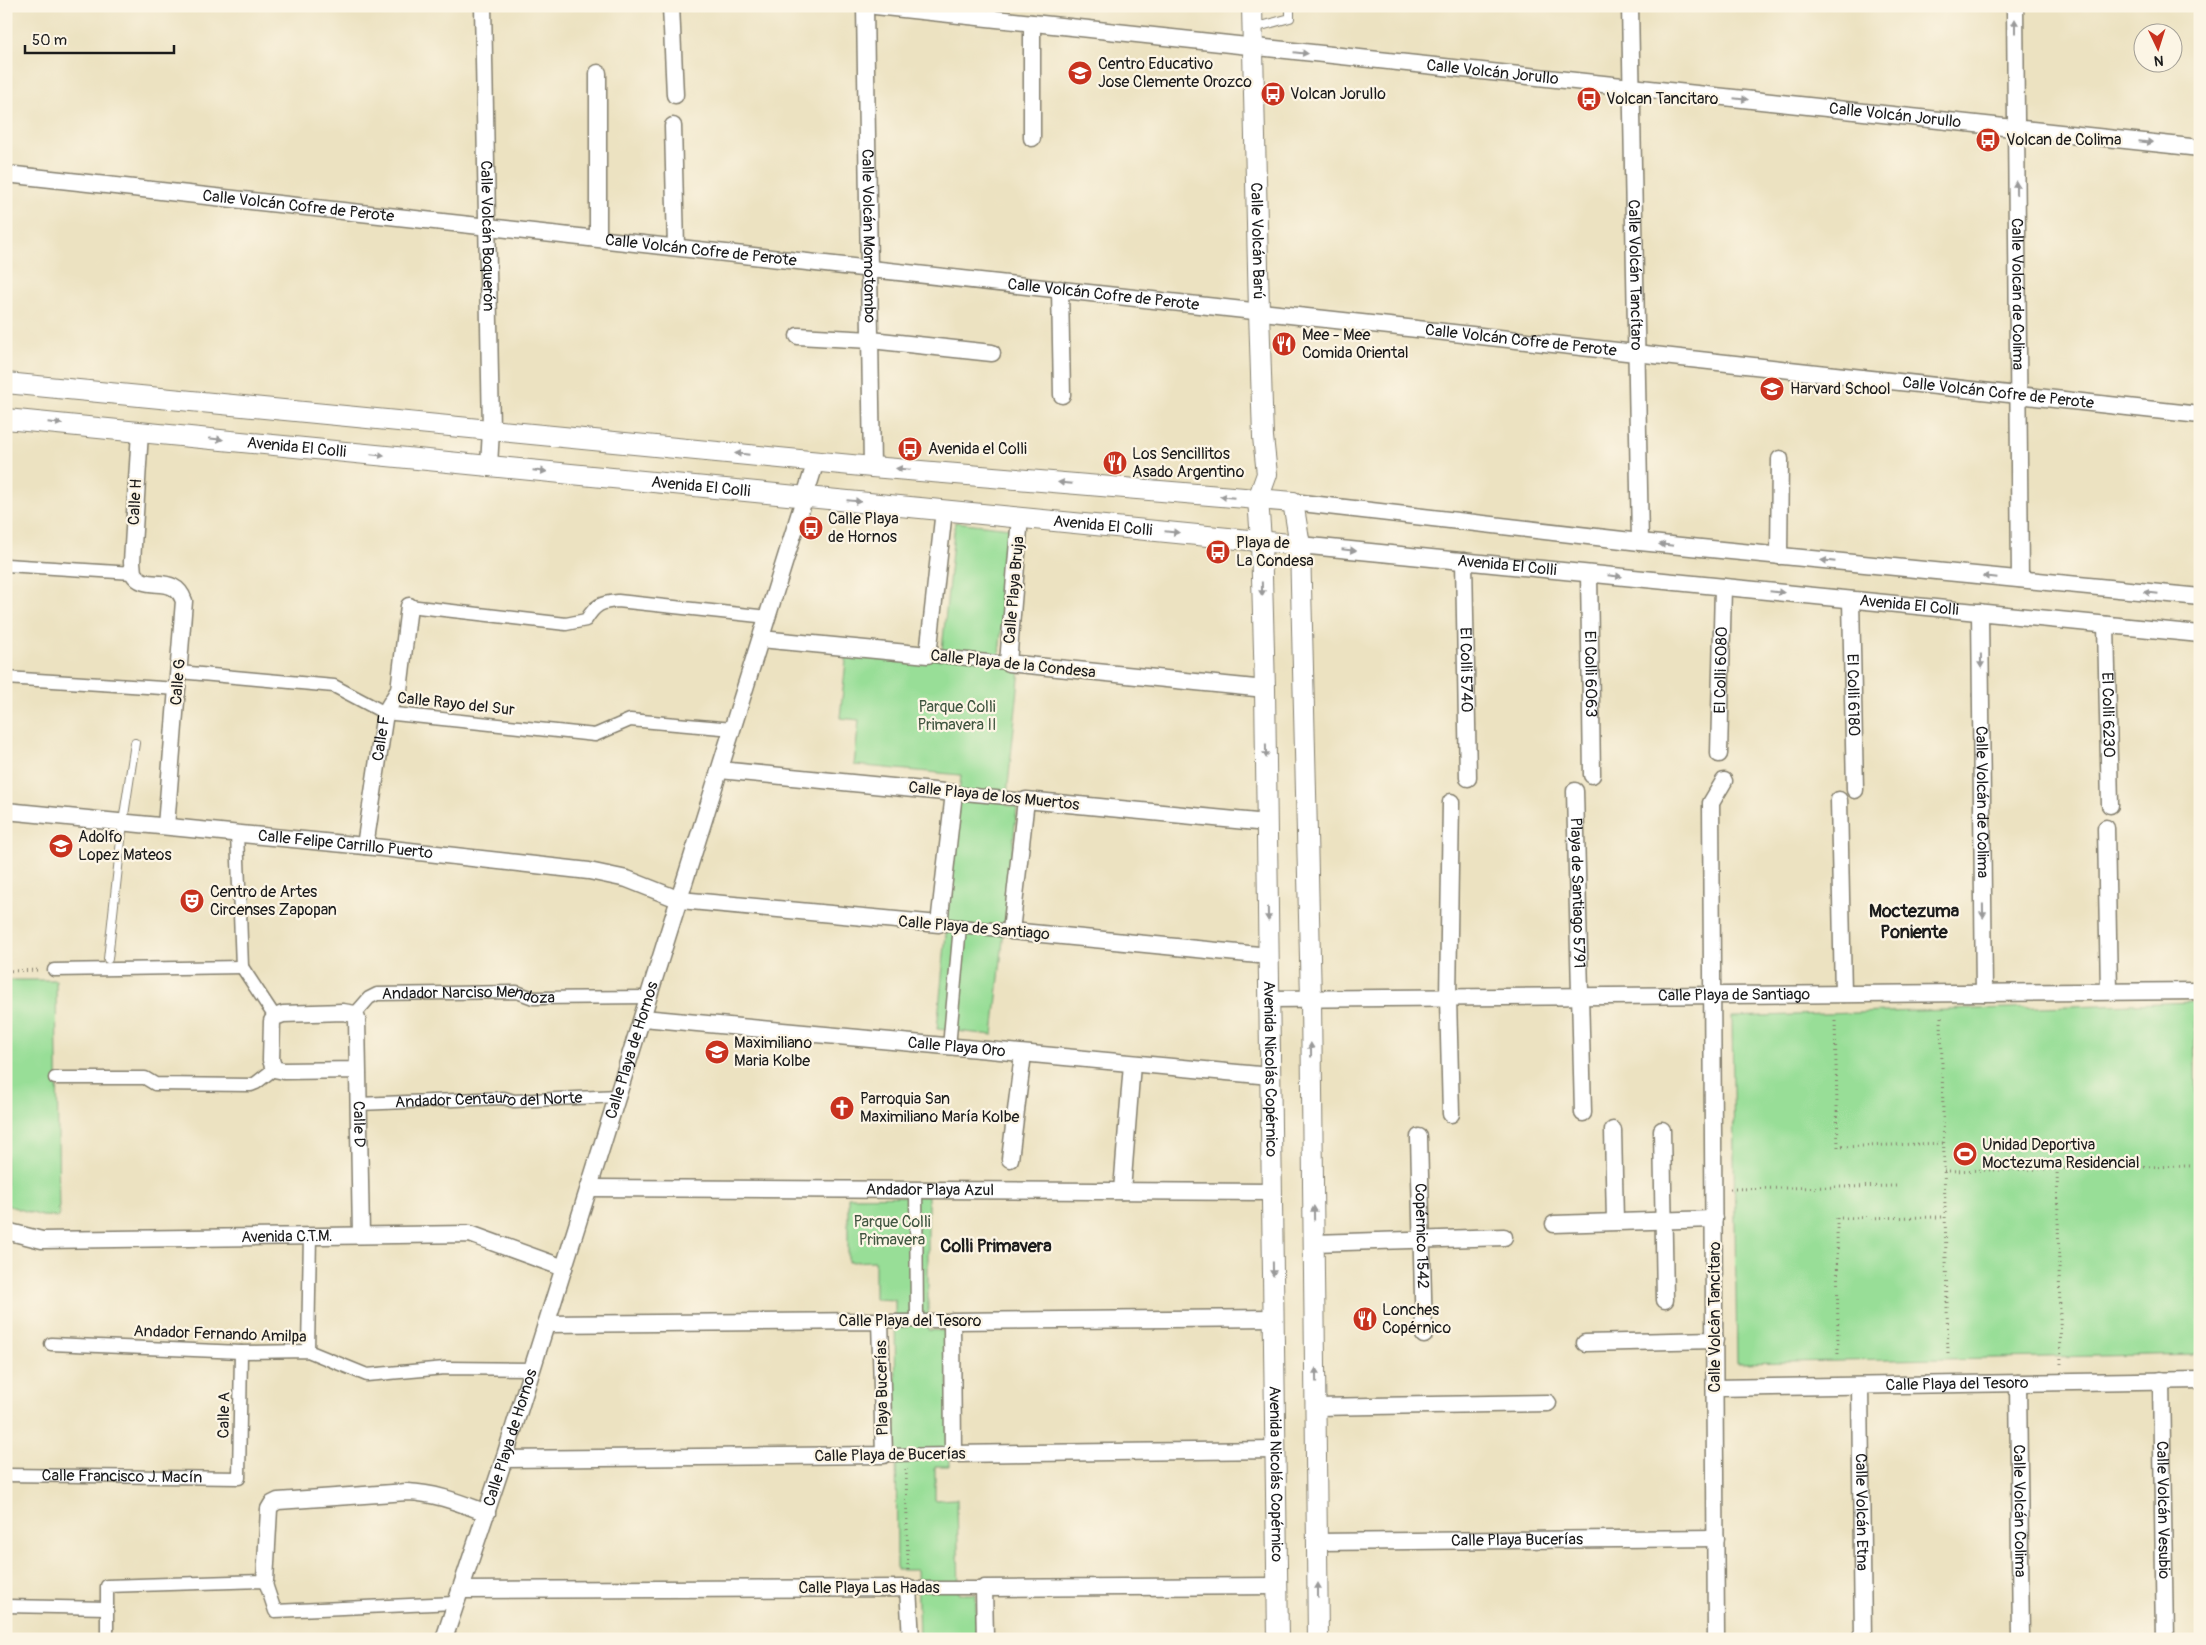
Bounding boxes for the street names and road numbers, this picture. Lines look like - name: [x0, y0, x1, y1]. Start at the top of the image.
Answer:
- street label: Calle Volcán Jorullo: [1425, 55, 1560, 89]
- street label: Calle Volcán Jorullo: [1828, 98, 1963, 132]
- street label: Calle Volcán Momotombo: [857, 149, 880, 324]
- street label: Calle Volcán Boquerón: [476, 160, 499, 312]
- street label: Calle Volcán Barú: [1246, 182, 1269, 300]
- street label: Calle Volcán Cofre de Perote: [201, 186, 395, 227]
- street label: Calle Volcán Tancítaro: [1624, 199, 1646, 351]
- street label: Calle Volcán de Colima: [2007, 218, 2028, 370]
- street label: Calle Volcán Cofre de Perote: [604, 230, 798, 271]
- street label: Calle Volcán Cofre de Perote: [1007, 274, 1200, 315]
- street label: Calle Volcán Cofre de Perote: [1424, 320, 1618, 361]
- street label: Calle Volcán Cofre de Perote: [1901, 372, 2095, 413]
- street label: Avenida El Colli: [246, 433, 347, 462]
- street label: Avenida El Colli: [650, 472, 751, 501]
- street label: Calle H: [124, 478, 146, 526]
- street label: Avenida El Colli: [1052, 511, 1153, 541]
- street label: Calle Playa Bruja: [999, 535, 1029, 645]
- street label: Avenida El Colli: [1456, 551, 1558, 580]
- street label: Avenida El Colli: [1859, 590, 1960, 620]
- street label: El Colli 6080: [1710, 626, 1732, 714]
- street label: El Colli 5740: [1455, 627, 1477, 713]
- street label: El Colli 6063: [1580, 631, 1601, 717]
- street label: Calle Playa de la Condesa: [929, 645, 1097, 683]
- street label: El Colli 6180: [1842, 653, 1864, 737]
- street label: Calle G: [166, 658, 190, 706]
- street label: El Colli 6230: [2097, 672, 2119, 758]
- street label: Calle Rayo del Sur: [396, 688, 516, 720]
- street label: Calle F: [368, 714, 395, 762]
- street label: Calle Volcán de Colima: [1971, 726, 1993, 878]
- street label: Calle Playa de los Muertos: [907, 777, 1081, 815]
- street label: Playa de Santiago 5791: [1566, 817, 1589, 969]
- street label: Calle Felipe Carrillo Puerto: [257, 826, 434, 864]
- street label: Calle Playa de Santiago: [897, 911, 1051, 945]
- street label: Calle Playa de Hornos: [601, 979, 663, 1122]
- street label: Avenida Nicolás Copérnico: [1259, 981, 1281, 1158]
- street label: Andador Narciso Mendoza: [381, 982, 555, 1008]
- street label: Calle Playa de Santiago: [1658, 984, 1811, 1006]
- street label: Calle Playa Oro: [907, 1033, 1007, 1062]
- street label: Andador Centauro del Norte: [394, 1088, 583, 1113]
- street label: Calle D: [349, 1101, 369, 1148]
- street label: Andador Playa Azul: [866, 1180, 994, 1200]
- street label: Copérnico 1542: [1410, 1183, 1433, 1289]
- street label: Avenida C.T.M.: [241, 1226, 333, 1247]
- street label: Calle Volcán Tancítaro: [1705, 1241, 1725, 1392]
- street label: Calle Playa del Tesoro: [839, 1311, 982, 1331]
- street label: Andador Fernando Amilpa: [133, 1321, 307, 1347]
- street label: Playa Bucerías: [871, 1340, 893, 1436]
- street label: Calle Playa de Hornos: [479, 1366, 542, 1509]
- street label: Calle Playa del Tesoro: [1885, 1373, 2029, 1395]
- street label: Avenida Nicolás Copérnico: [1265, 1386, 1287, 1563]
- street label: Calle A: [214, 1391, 234, 1439]
- street label: Calle Volcán Vesubio: [2152, 1441, 2174, 1580]
- street label: Calle Playa de Bucerías: [814, 1444, 966, 1466]
- street label: Calle Volcán Colima: [2009, 1444, 2030, 1578]
- street label: Calle Volcán Etna: [1851, 1453, 1872, 1571]
- street label: Calle Francisco J. Macín: [42, 1465, 202, 1488]
- street label: Calle Playa Bucerías: [1451, 1529, 1583, 1551]
- street label: Calle Playa Las Hadas: [798, 1578, 940, 1598]

